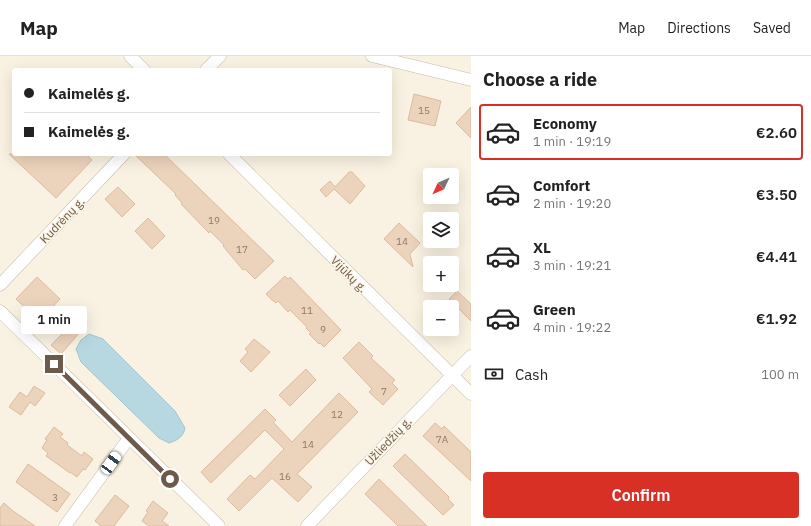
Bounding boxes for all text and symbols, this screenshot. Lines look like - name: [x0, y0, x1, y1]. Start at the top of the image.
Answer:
- text: Map: [20, 16, 58, 40]
- text: Map: [618, 19, 645, 37]
- text: Directions: [667, 19, 731, 37]
- text: Saved: [753, 19, 791, 37]
- text: Choose a ride: [483, 68, 597, 91]
- text: Kaimelės g.: [48, 84, 130, 103]
- house number: 15: [418, 104, 430, 117]
- icon: car: [485, 114, 521, 150]
- text: Economy: [533, 114, 597, 133]
- text: Kaimelės g.: [48, 122, 130, 141]
- text: €2.60: [756, 123, 797, 142]
- text: 1 min · 19:19: [533, 133, 611, 150]
- north arrow: [423, 168, 459, 204]
- map controls: [423, 168, 459, 336]
- icon: car: [485, 176, 521, 212]
- text: Comfort: [533, 176, 590, 195]
- text: €3.50: [756, 185, 797, 204]
- street label: Kudrėnų g.: [36, 194, 88, 246]
- text: 2 min · 19:20: [533, 195, 611, 212]
- button: layers: [423, 212, 459, 248]
- house number: 19: [208, 214, 220, 227]
- house number: 14: [396, 235, 408, 248]
- icon: car: [485, 238, 521, 274]
- text: XL: [533, 238, 551, 257]
- house number: 17: [236, 243, 248, 256]
- text: €4.41: [756, 247, 797, 266]
- street label: Vijūkų g.: [328, 253, 370, 295]
- button: +: [423, 256, 459, 292]
- text: 3 min · 19:21: [533, 257, 611, 274]
- button: −: [423, 300, 459, 336]
- icon: car: [485, 300, 521, 336]
- text: Green: [533, 300, 576, 319]
- house number: 11: [301, 304, 313, 317]
- callout: 1 min: [21, 306, 87, 334]
- text: €1.92: [756, 309, 797, 328]
- text: 1 min: [37, 311, 71, 328]
- text: 4 min · 19:22: [533, 319, 611, 336]
- house number: 9: [320, 323, 326, 336]
- route end: [45, 355, 63, 373]
- icon: cash: [483, 363, 505, 385]
- text: Cash: [515, 365, 548, 384]
- text: 100 m: [761, 366, 799, 383]
- house number: 7: [381, 385, 387, 398]
- house number: 12: [331, 408, 343, 421]
- street label: Užliedžių g.: [361, 414, 415, 468]
- house number: 7A: [436, 433, 449, 446]
- house number: 14: [302, 438, 314, 451]
- car: [99, 450, 123, 476]
- route start: [161, 470, 179, 488]
- house number: 16: [279, 470, 291, 483]
- button: Confirm: [483, 472, 799, 518]
- house number: 3: [52, 491, 58, 504]

